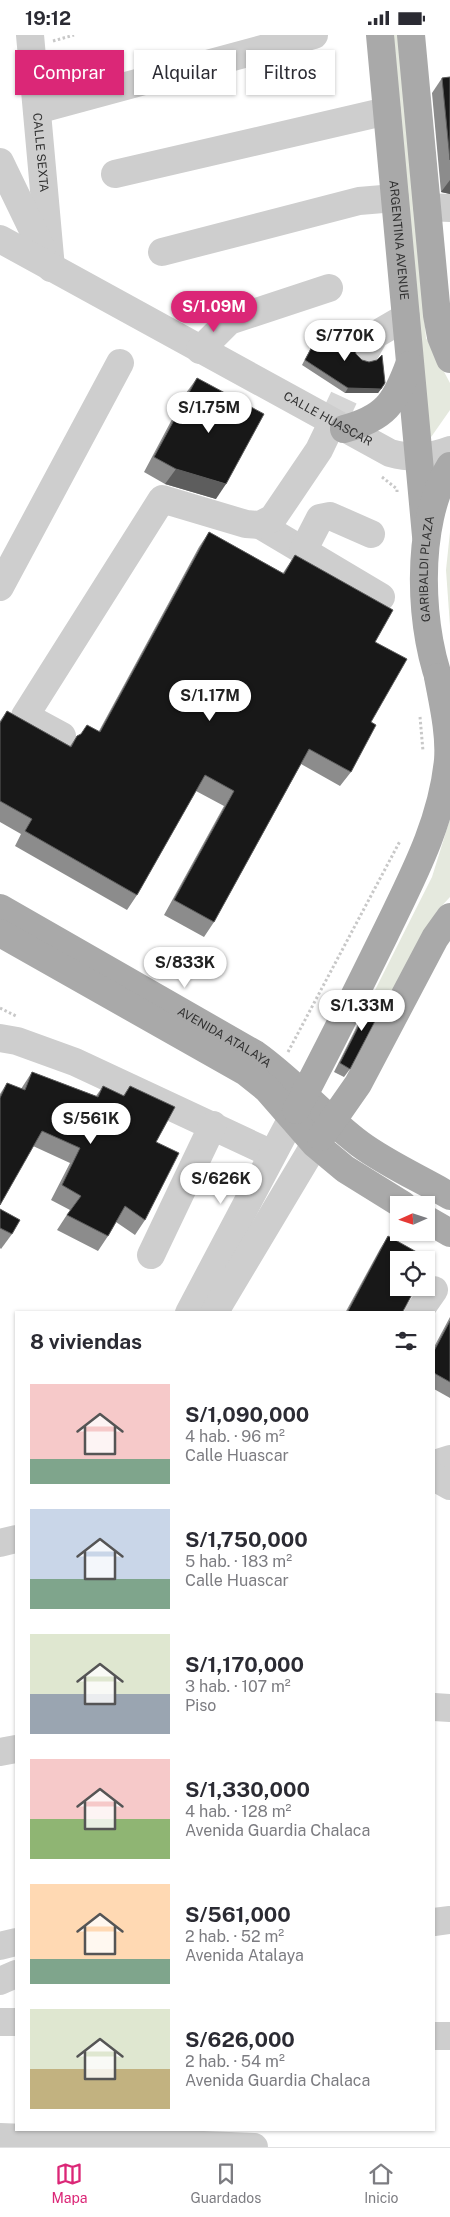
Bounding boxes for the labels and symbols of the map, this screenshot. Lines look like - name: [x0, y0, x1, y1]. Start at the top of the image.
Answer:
- street label: CALLE SEXTA: [30, 112, 51, 193]
- street label: ARGENTINA AVENUE: [386, 179, 411, 301]
- pin: S/1.09M: [168, 291, 260, 333]
- pin: S/770K: [304, 319, 386, 362]
- street label: CALLE HUASCAR: [281, 389, 375, 449]
- pin: S/1.75M: [163, 391, 255, 434]
- street label: GARIBALDI PLAZA: [417, 514, 437, 623]
- pin: S/1.17M: [164, 679, 256, 722]
- pin: S/833K: [144, 947, 226, 989]
- pin: S/1.33M: [316, 989, 408, 1032]
- street label: AVENIDA ATALAYA: [175, 1004, 274, 1071]
- pin: S/561K: [50, 1103, 132, 1145]
- pin: S/626K: [180, 1163, 262, 1205]
- north arrow: [390, 1196, 435, 1241]

